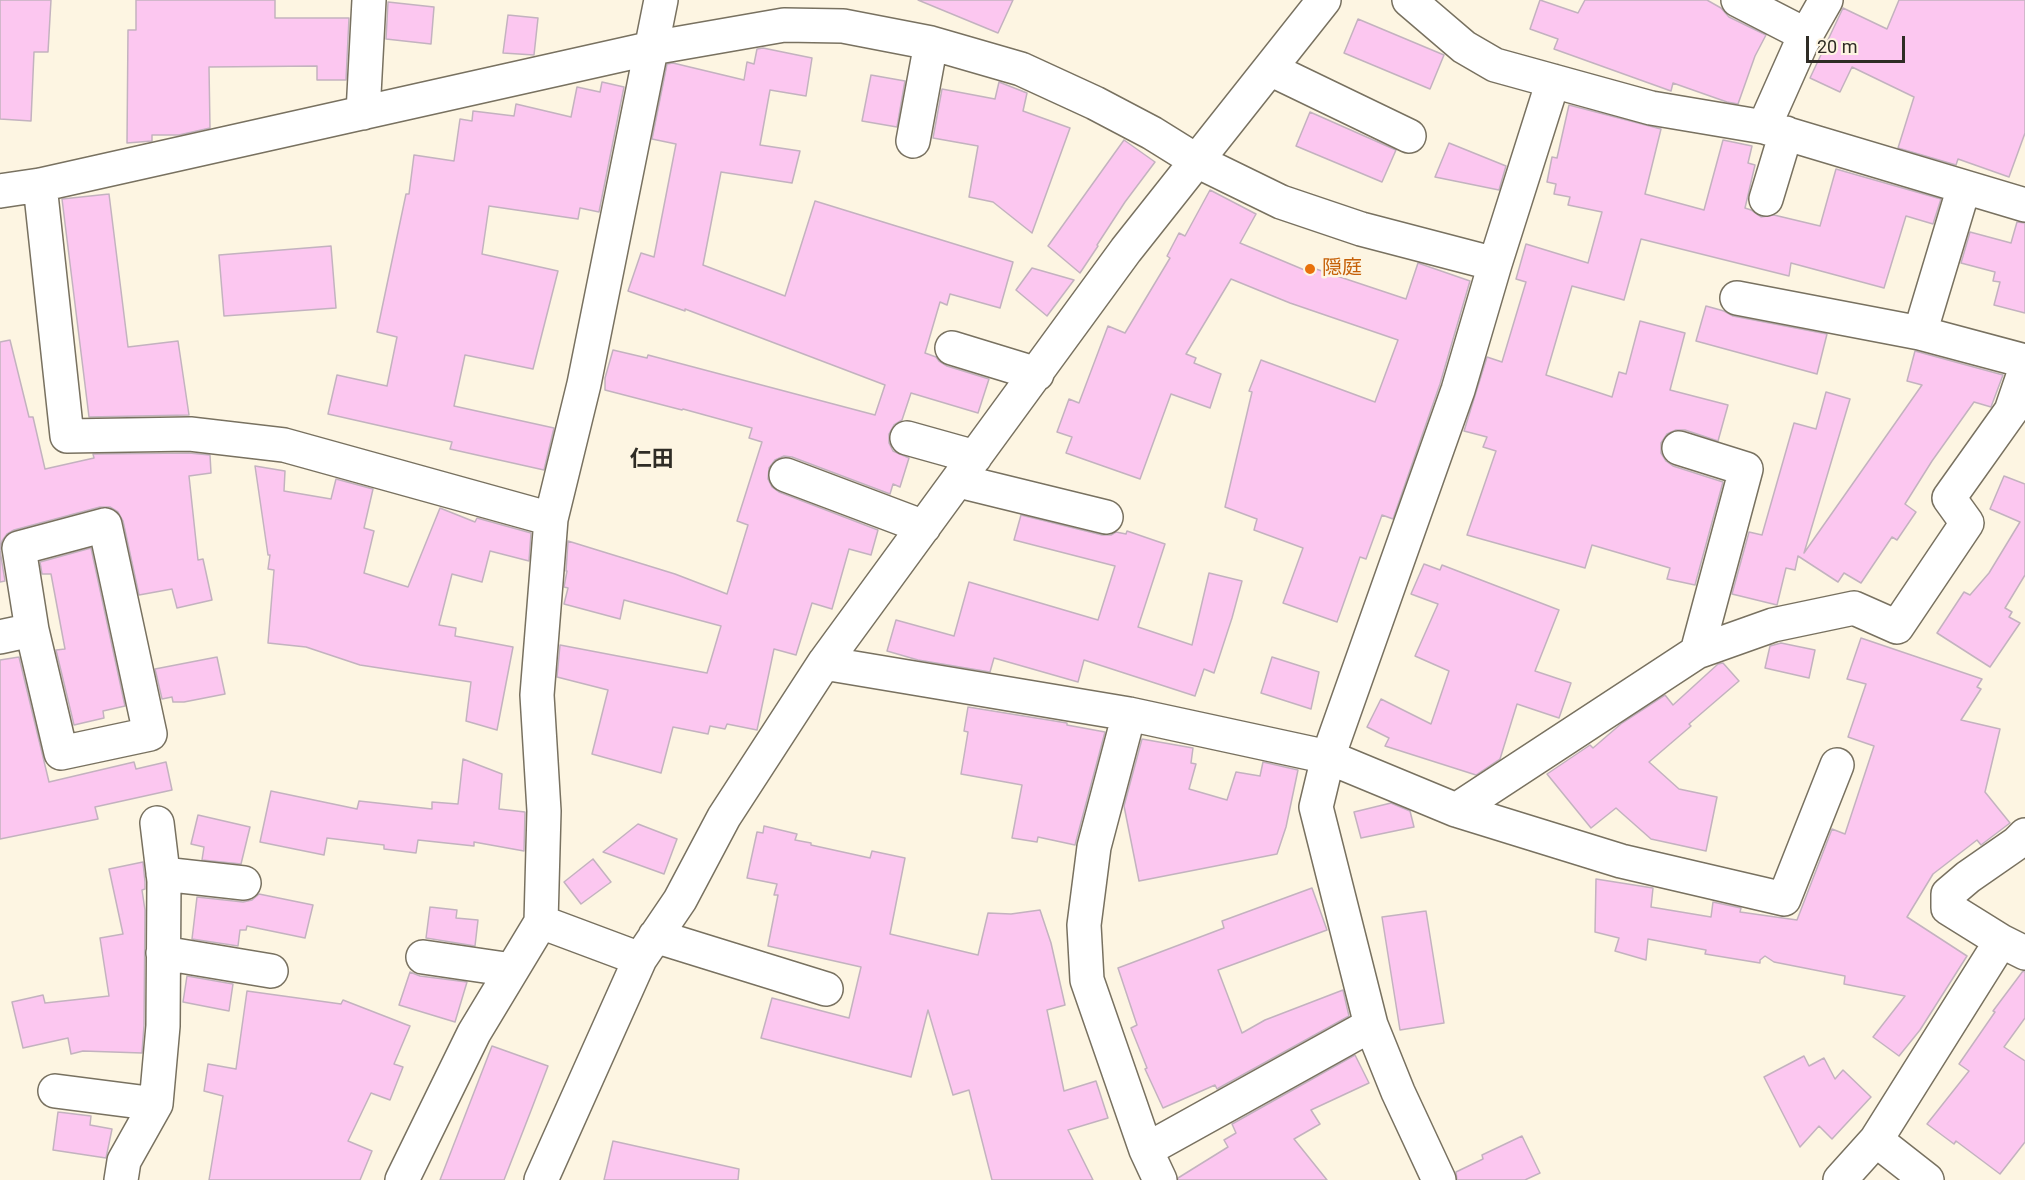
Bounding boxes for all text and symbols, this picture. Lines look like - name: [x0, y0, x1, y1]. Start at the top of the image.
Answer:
- scale bar: [1809, 24, 1908, 62]
- text: 20 m: [1817, 36, 1857, 57]
- place label: 隠庭: [1322, 257, 1362, 281]
- marker: 隠庭: [1303, 262, 1317, 276]
- district label: 仁田: [630, 447, 674, 473]

